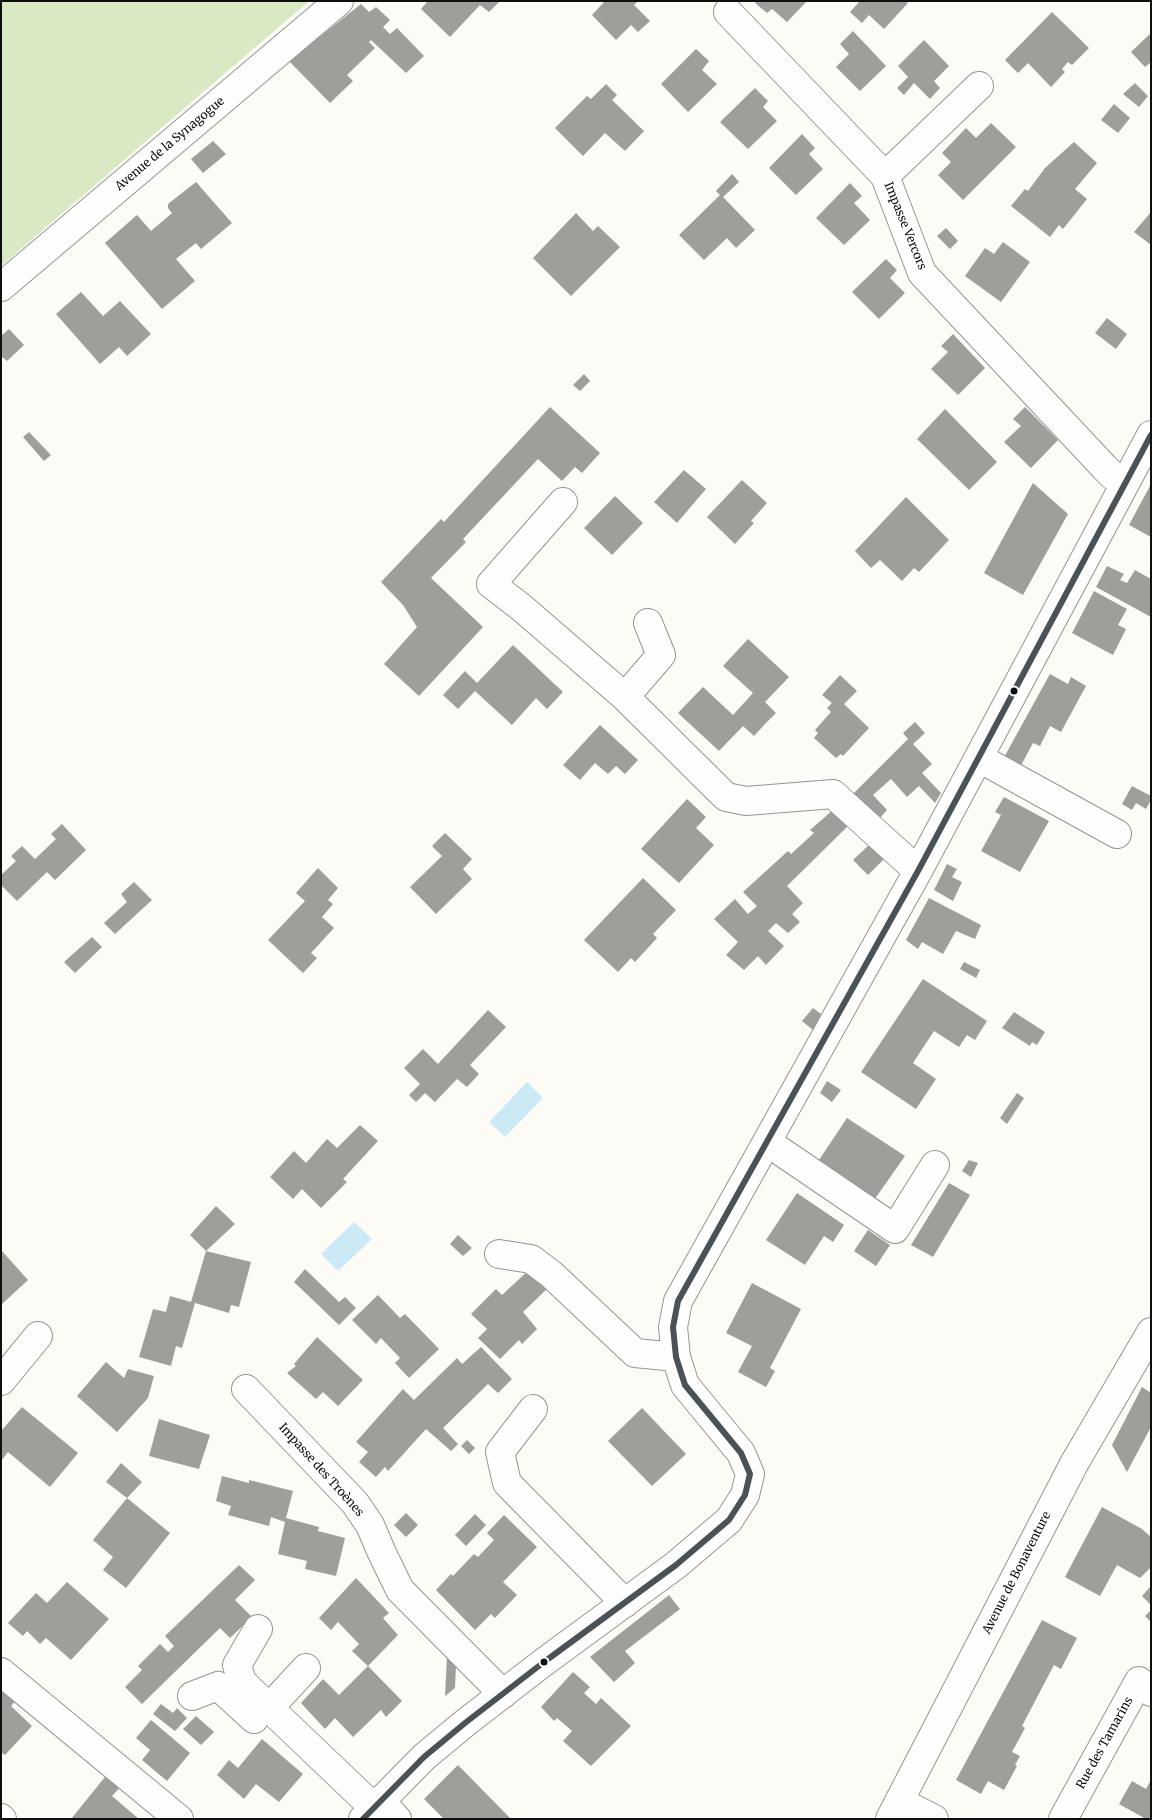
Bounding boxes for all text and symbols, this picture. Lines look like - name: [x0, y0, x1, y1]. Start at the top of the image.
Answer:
- street label: Avenue de la Synagogue: [113, 94, 227, 194]
- street label: Impasse Vercors: [881, 180, 929, 272]
- unlabelled marker: [1009, 686, 1019, 696]
- street label: Impasse des Troènes: [275, 1420, 367, 1520]
- street label: Avenue de Bonaventure: [980, 1509, 1054, 1637]
- unlabelled marker: [539, 1657, 549, 1667]
- street label: Rue des Tamarins: [1074, 1694, 1136, 1792]

